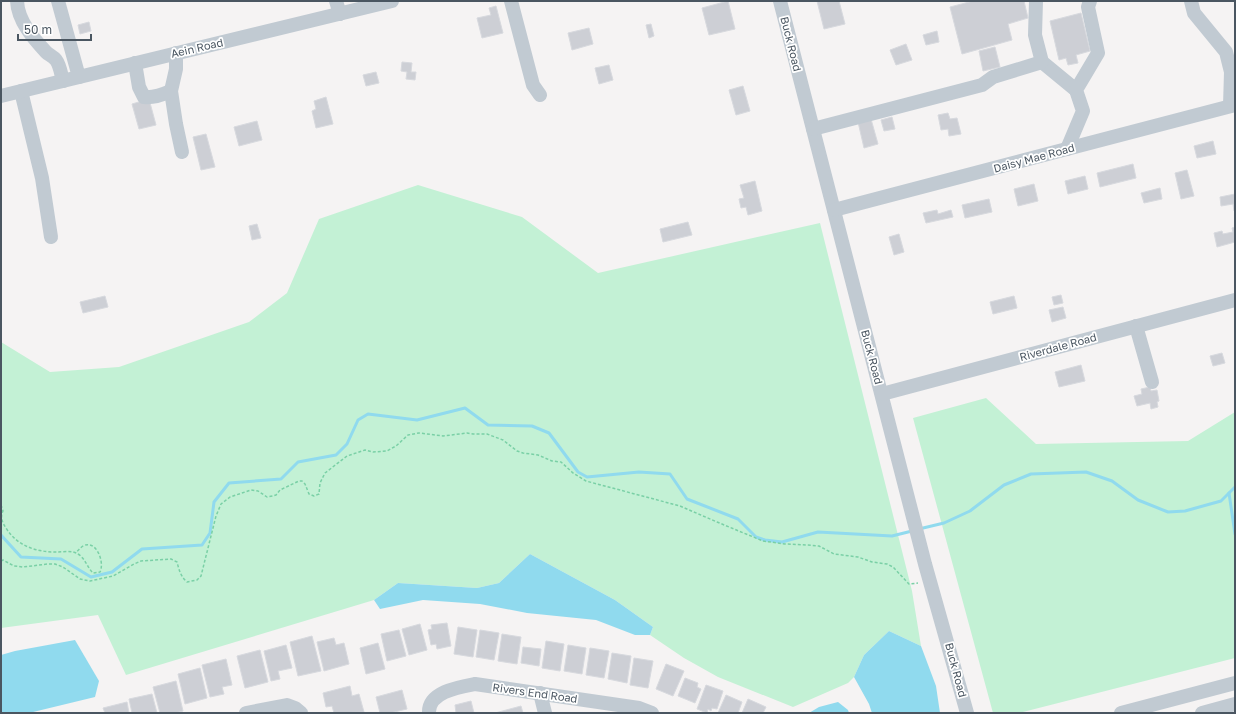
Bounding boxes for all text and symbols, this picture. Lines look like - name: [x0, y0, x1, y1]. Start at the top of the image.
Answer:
- street label: Buck Road: [778, 15, 805, 73]
- scale bar: [18, 16, 91, 42]
- text: 50 m: [24, 22, 52, 37]
- street label: Aein Road: [170, 35, 224, 60]
- street label: Daisy Mae Road: [992, 140, 1076, 175]
- street label: Buck Road: [859, 328, 886, 386]
- street label: Riverdale Road: [1018, 330, 1098, 363]
- street label: Buck Road: [943, 641, 970, 699]
- street label: Rivers End Road: [492, 680, 578, 705]

